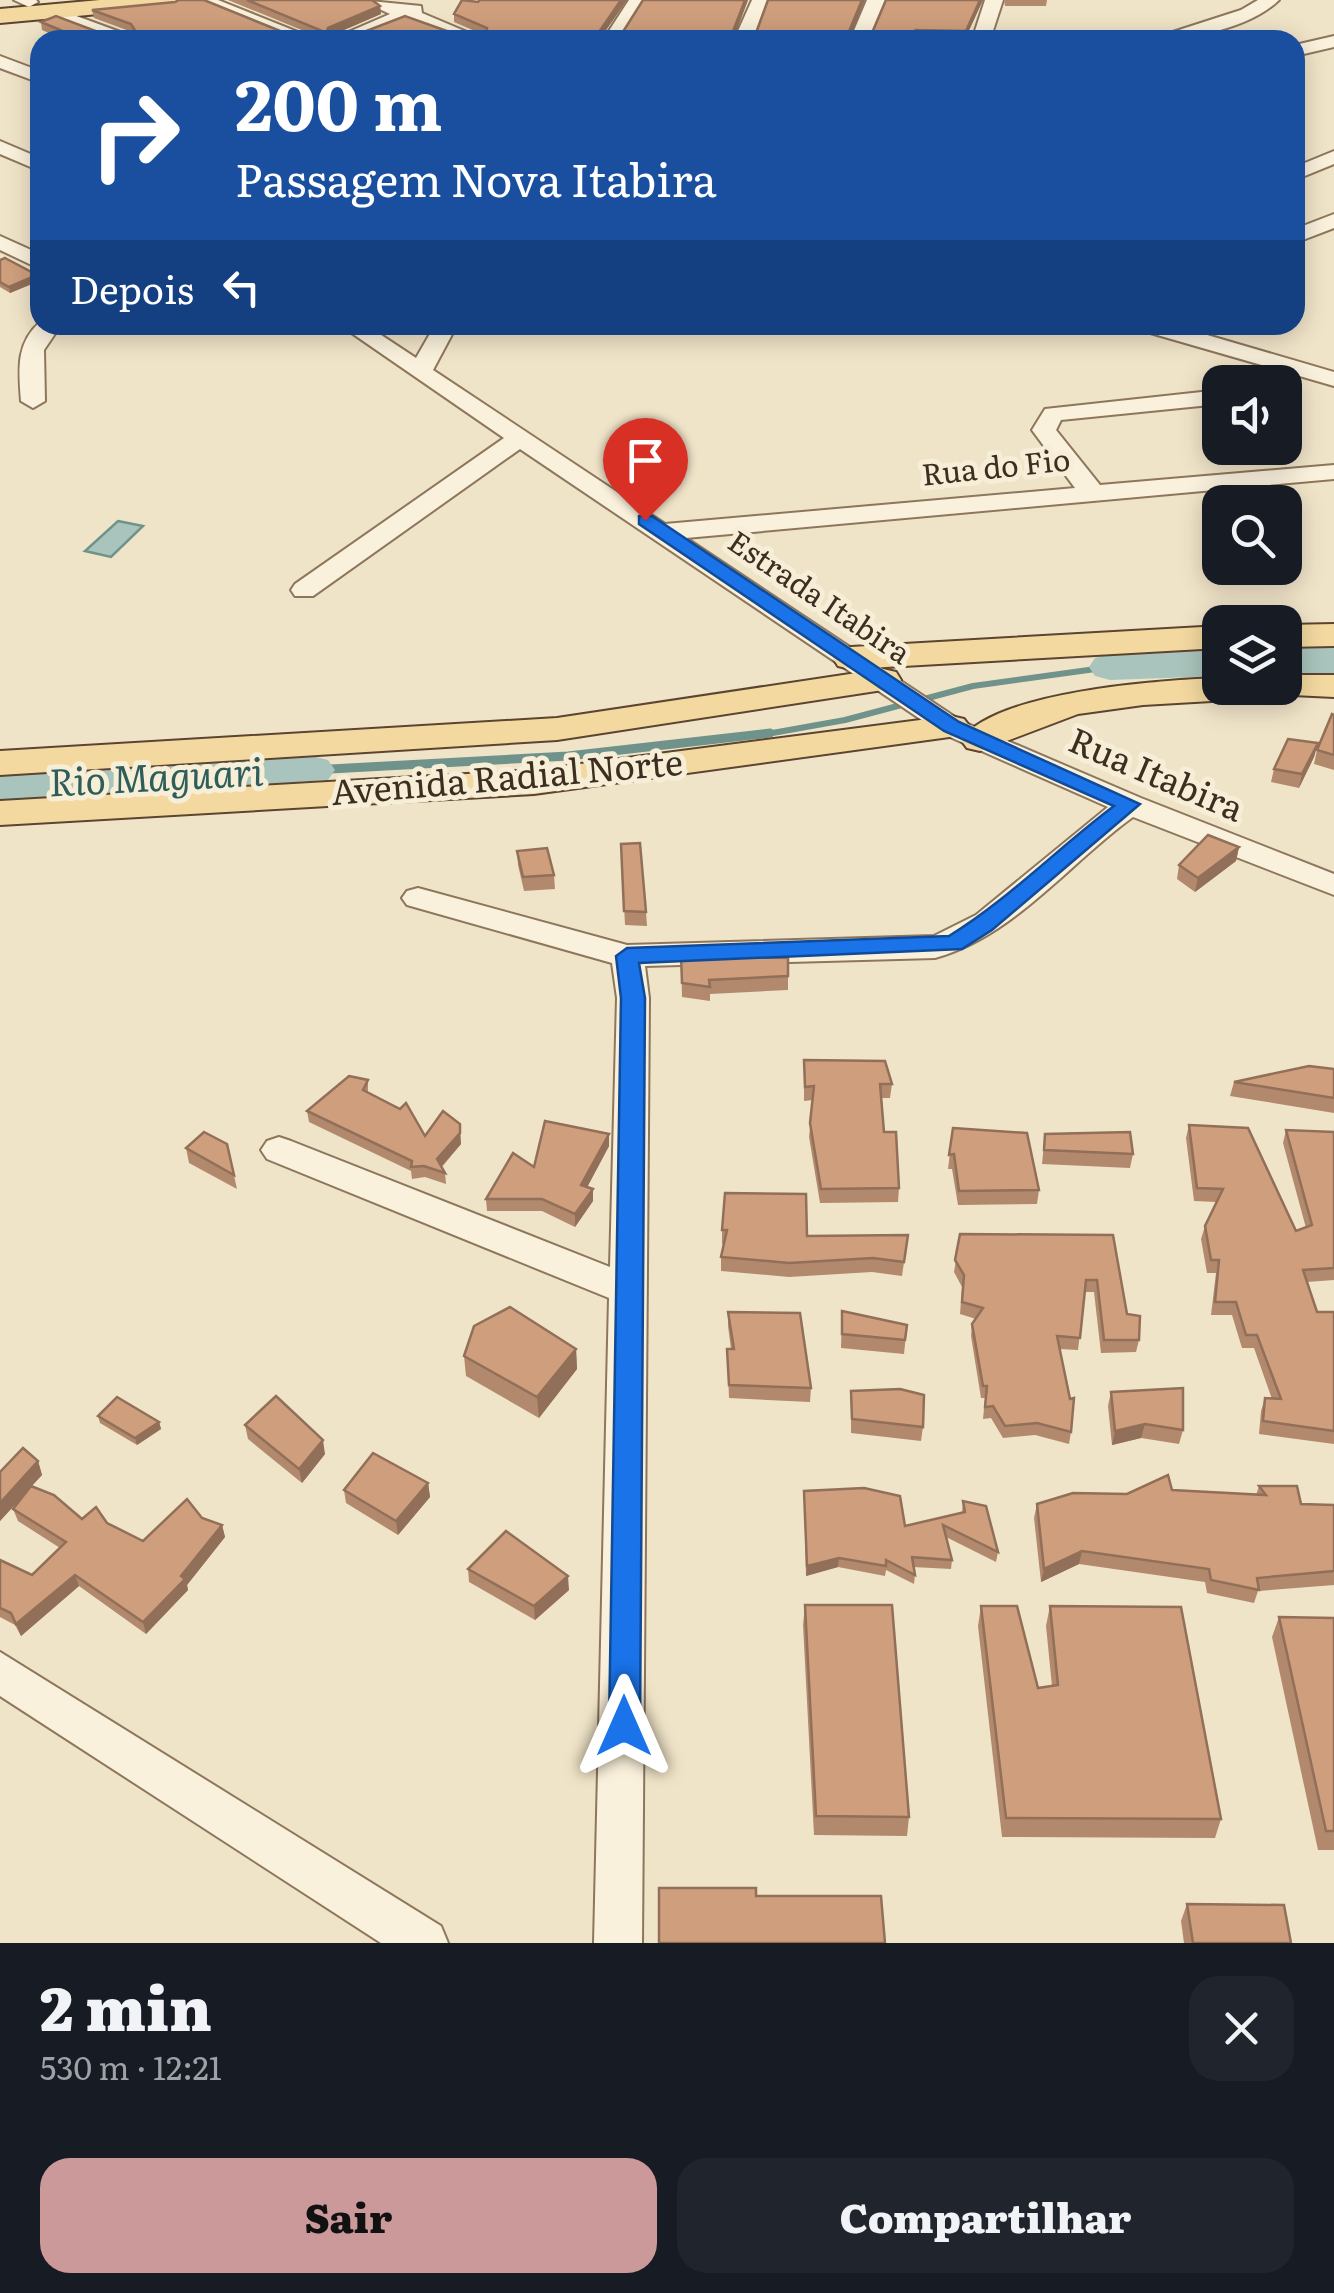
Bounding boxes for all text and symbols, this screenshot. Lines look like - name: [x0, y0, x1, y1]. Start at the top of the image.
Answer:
- text: 200 m: [235, 49, 443, 153]
- icon: right: [70, 70, 200, 200]
- text: Passagem Nova Itabira: [235, 144, 717, 211]
- text: Depois: [70, 259, 194, 316]
- icon: left: [214, 260, 269, 315]
- map controls: [1202, 365, 1302, 705]
- button: sound: [1202, 365, 1302, 465]
- pin: [603, 418, 688, 521]
- icon: arrive: [618, 433, 673, 488]
- street label: Rua do Fio: [919, 435, 1072, 495]
- button: search: [1202, 485, 1302, 585]
- street label: Estrada Itabira: [721, 518, 921, 673]
- button: layers: [1202, 605, 1302, 705]
- street label: Rua Itabira: [1062, 712, 1253, 832]
- street label: Avenida Radial Norte: [329, 734, 685, 816]
- water label: Rio Maguari: [47, 740, 265, 809]
- position arrow: [572, 1674, 676, 1778]
- text: 2 min: [40, 1960, 212, 2049]
- button: close: [1189, 1976, 1294, 2081]
- text: 530 m · 12:21: [40, 2042, 222, 2090]
- button: Sair: [40, 2158, 657, 2273]
- button: Compartilhar: [677, 2158, 1294, 2273]

